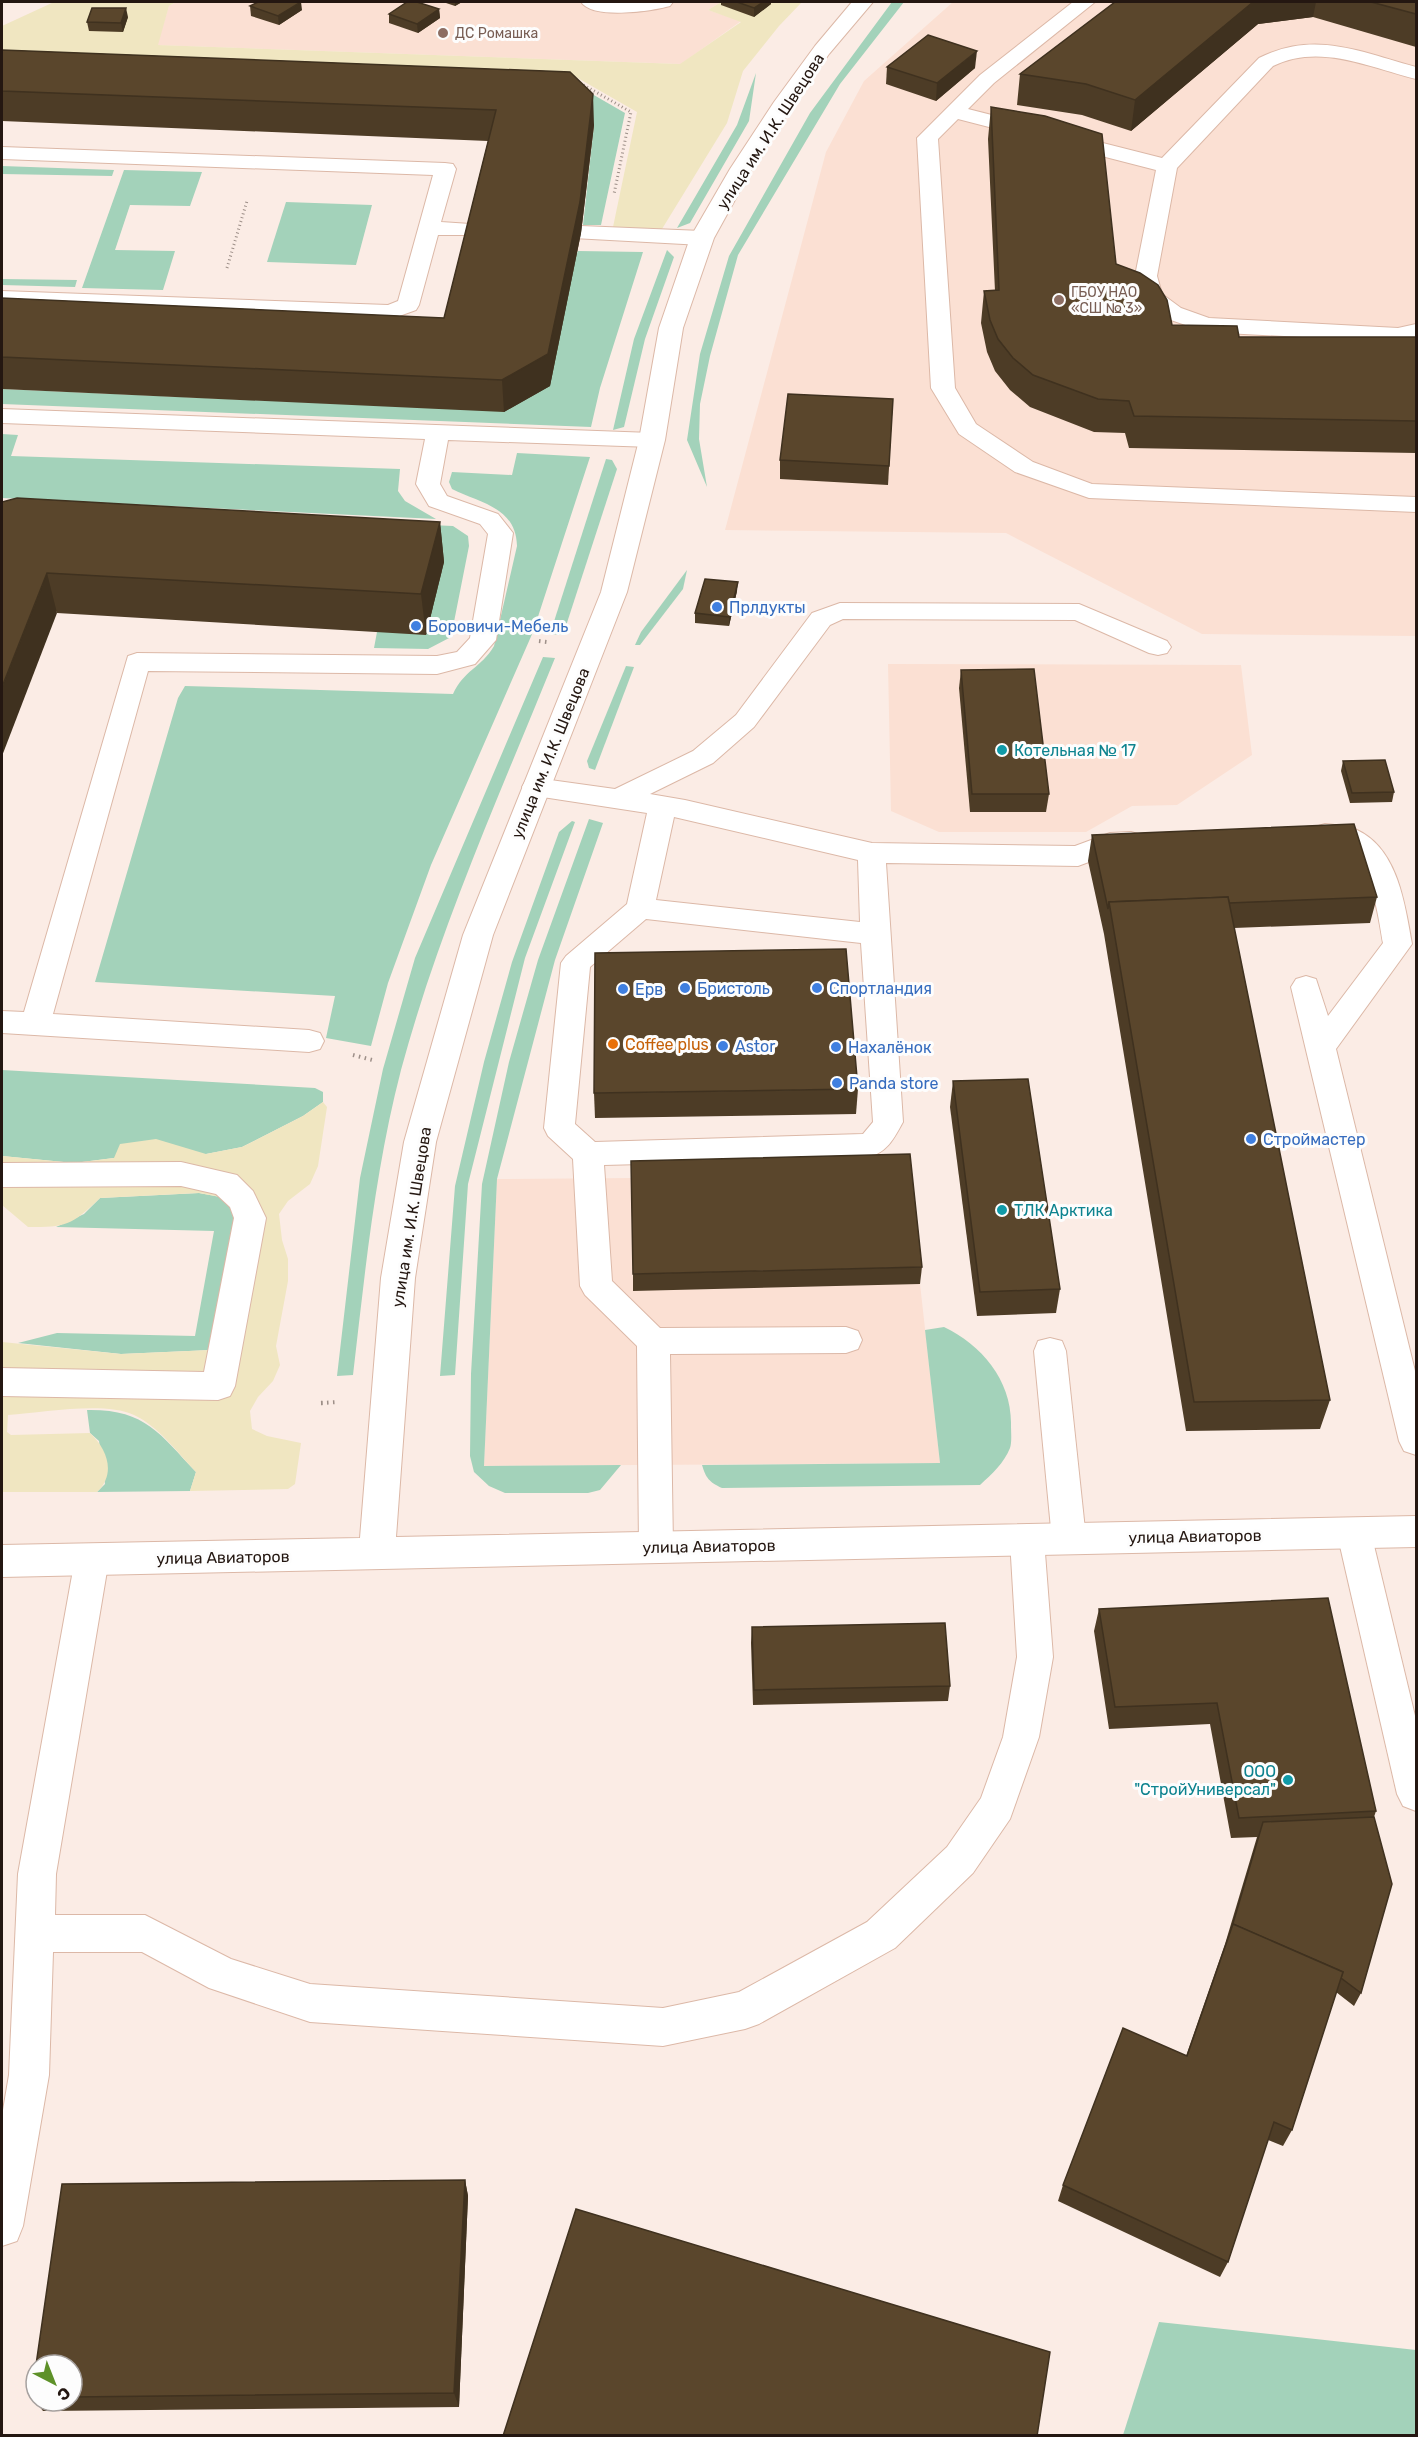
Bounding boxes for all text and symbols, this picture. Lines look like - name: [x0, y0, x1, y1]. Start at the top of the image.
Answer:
- place label: ДС Ромашка: [455, 25, 538, 42]
- marker: ДС Ромашка: [436, 26, 450, 40]
- street label: улица им. И.К. Швецова: [713, 50, 828, 213]
- place label: ГБОУ НАО «СШ № 3»: [1071, 284, 1142, 317]
- marker: ГБОУ НАО «СШ № 3»: [1052, 293, 1066, 307]
- place label: Прлдукты: [729, 598, 806, 617]
- marker: Прлдукты: [710, 600, 724, 614]
- place label: Боровичи-Мебель: [428, 617, 568, 636]
- marker: Боровичи-Мебель: [409, 619, 423, 633]
- street label: улица им. И.К. Швецова: [507, 665, 593, 841]
- place label: Котельная № 17: [1014, 741, 1136, 760]
- marker: Котельная № 17: [995, 743, 1009, 757]
- place label: Бристоль: [697, 979, 770, 998]
- place label: Спортландия: [829, 979, 932, 998]
- place label: Ерв: [635, 980, 663, 999]
- marker: Бристоль: [678, 981, 692, 995]
- marker: Спортландия: [810, 981, 824, 995]
- marker: Ерв: [616, 982, 630, 996]
- place label: Coffee plus: [625, 1035, 709, 1054]
- marker: Coffee plus: [606, 1037, 620, 1051]
- place label: Astor: [735, 1037, 775, 1056]
- place label: Нахалёнок: [848, 1038, 932, 1057]
- marker: Astor: [716, 1039, 730, 1053]
- marker: Нахалёнок: [829, 1040, 843, 1054]
- place label: Panda store: [849, 1074, 938, 1093]
- marker: Panda store: [830, 1076, 844, 1090]
- street label: улица им. И.К. Швецова: [388, 1125, 435, 1309]
- place label: Строймастер: [1263, 1130, 1366, 1149]
- marker: Строймастер: [1244, 1132, 1258, 1146]
- place label: ТЛК Арктика: [1014, 1201, 1113, 1220]
- marker: ТЛК Арктика: [995, 1203, 1009, 1217]
- street label: улица Авиаторов: [1128, 1526, 1262, 1547]
- street label: улица Авиаторов: [642, 1536, 776, 1557]
- street label: улица Авиаторов: [156, 1547, 290, 1568]
- place label: ООО "СтройУниверсал": [1134, 1762, 1276, 1799]
- marker: ООО "СтройУниверсал": [1281, 1773, 1295, 1787]
- north arrow: [24, 2353, 84, 2413]
- text: С: [53, 2383, 74, 2405]

